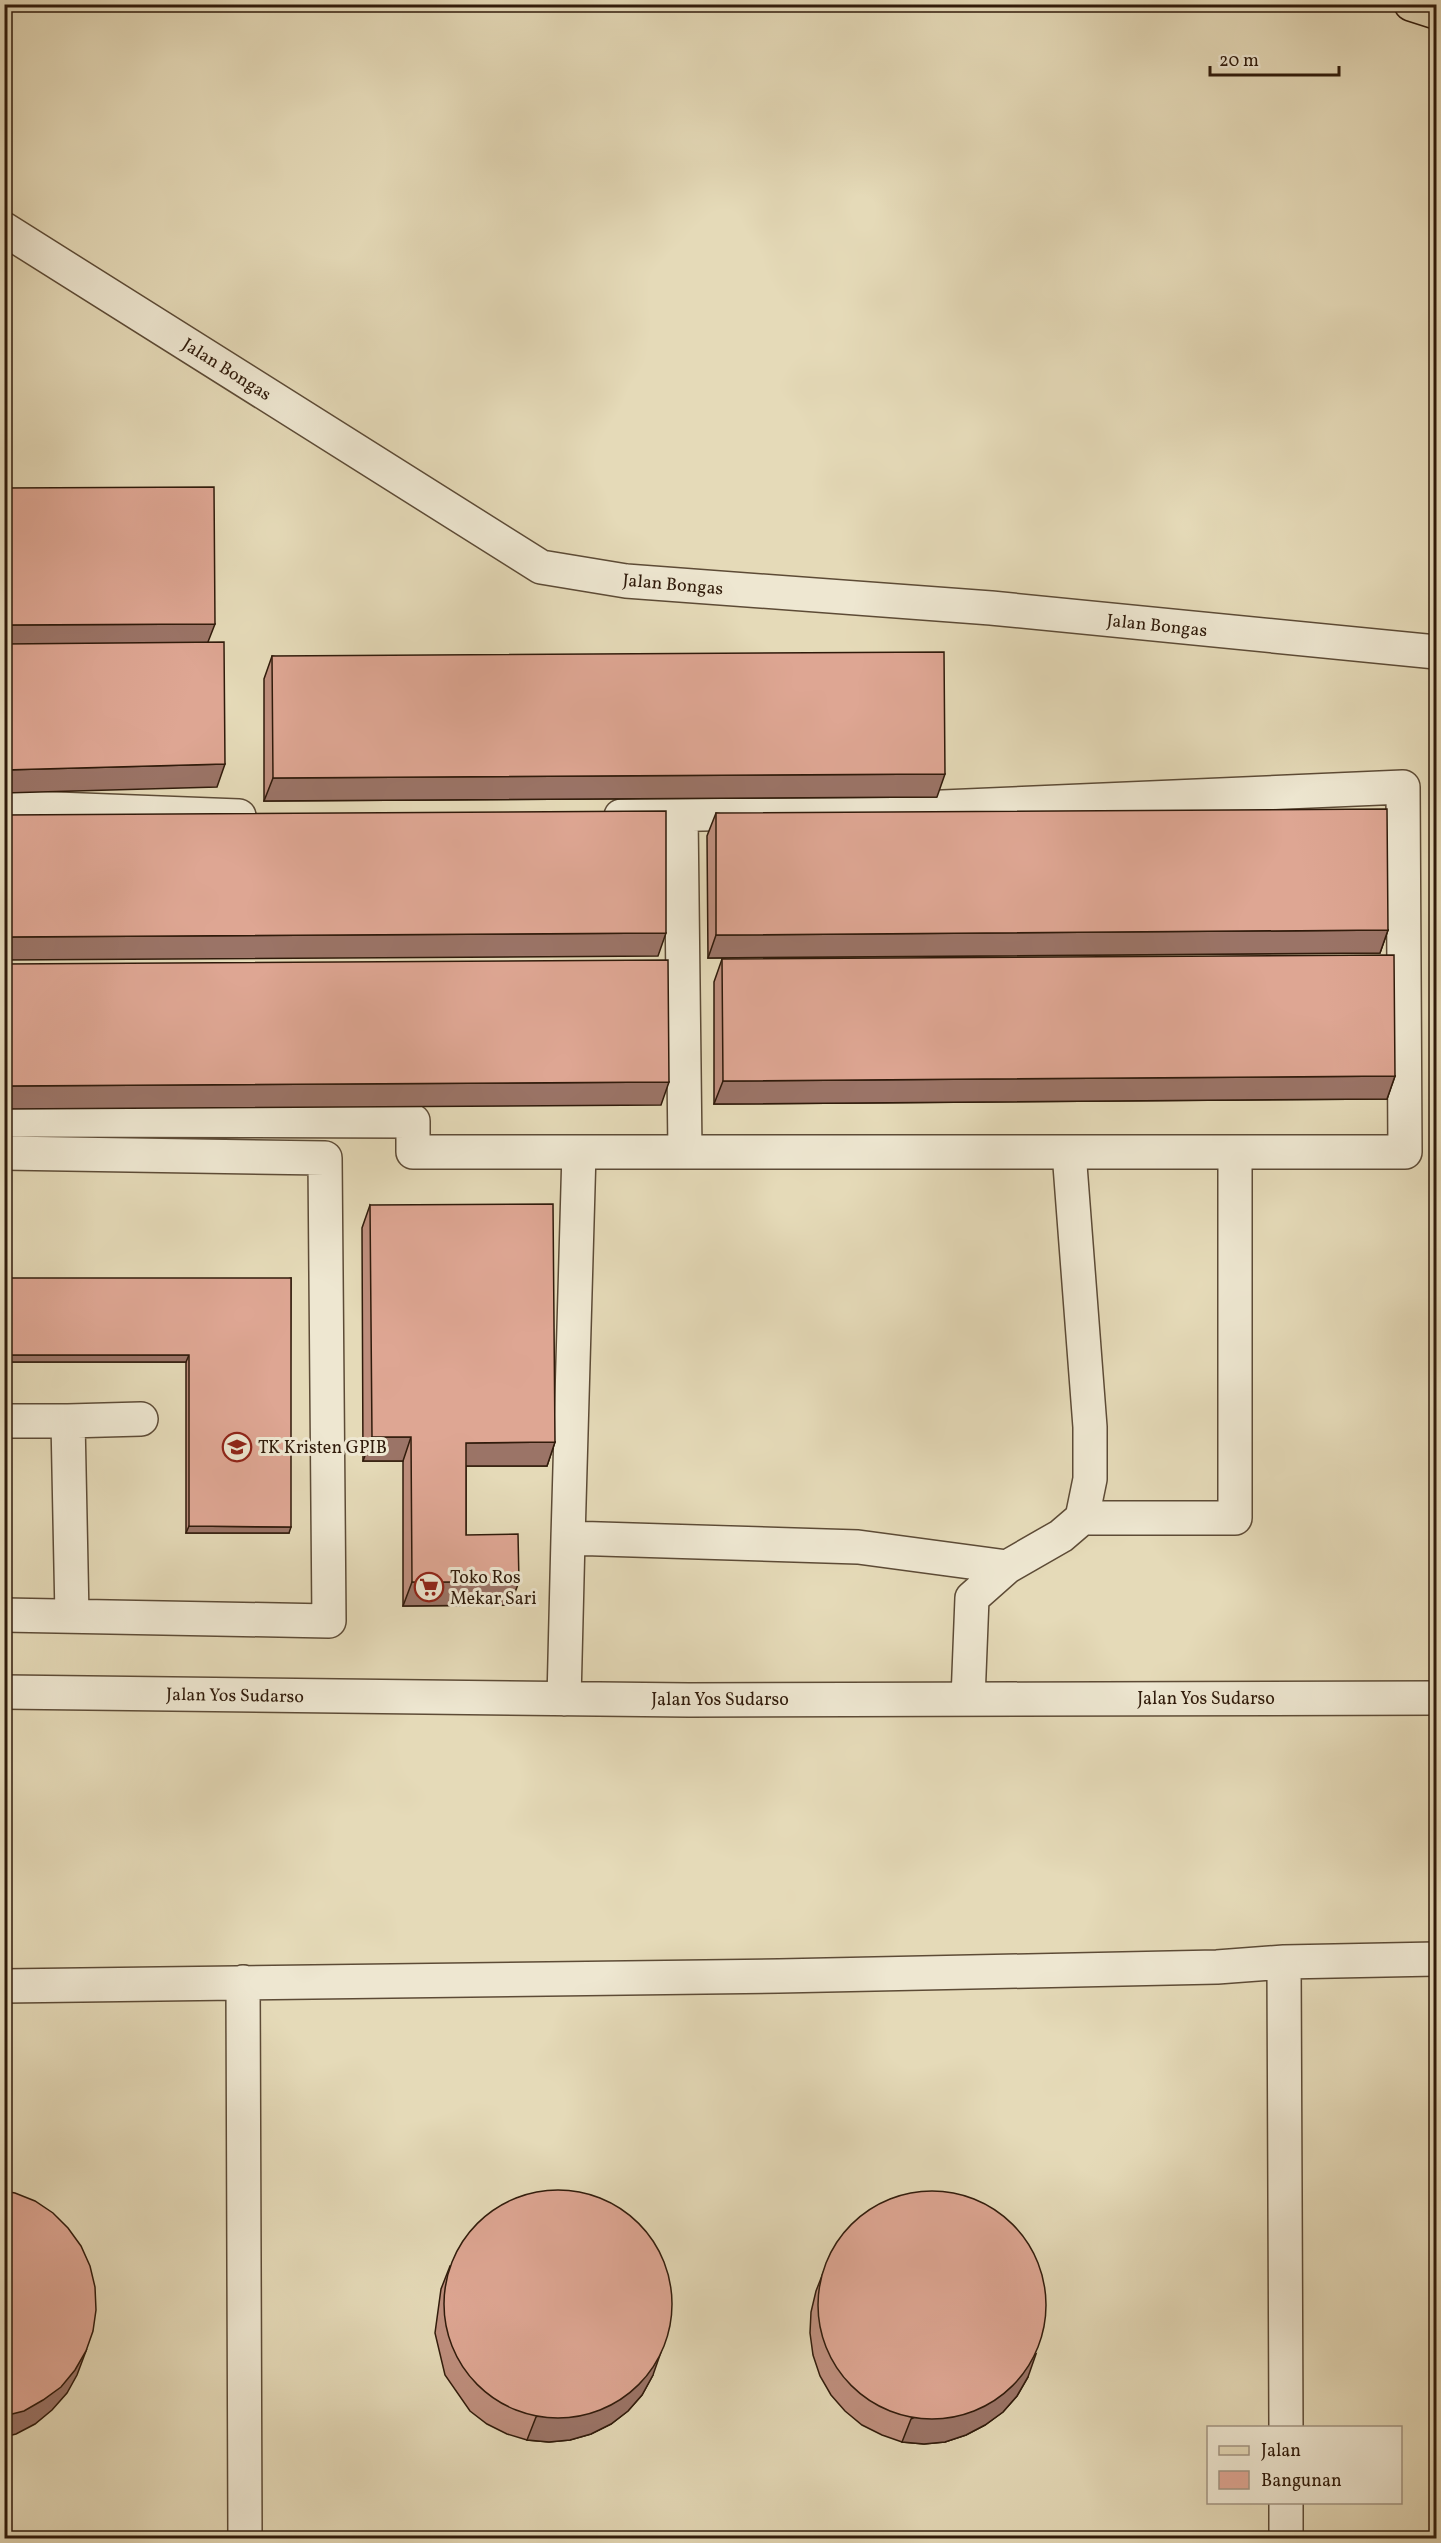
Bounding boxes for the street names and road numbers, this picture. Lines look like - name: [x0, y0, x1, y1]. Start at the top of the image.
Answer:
- street label: Jalan Bongas: [177, 333, 276, 408]
- street label: Jalan Bongas: [621, 569, 724, 602]
- street label: Jalan Bongas: [1105, 609, 1208, 644]
- street label: Jalan Yos Sudarso: [166, 1683, 304, 1710]
- street label: Jalan Yos Sudarso: [1137, 1687, 1275, 1712]
- street label: Jalan Yos Sudarso: [651, 1688, 789, 1713]

